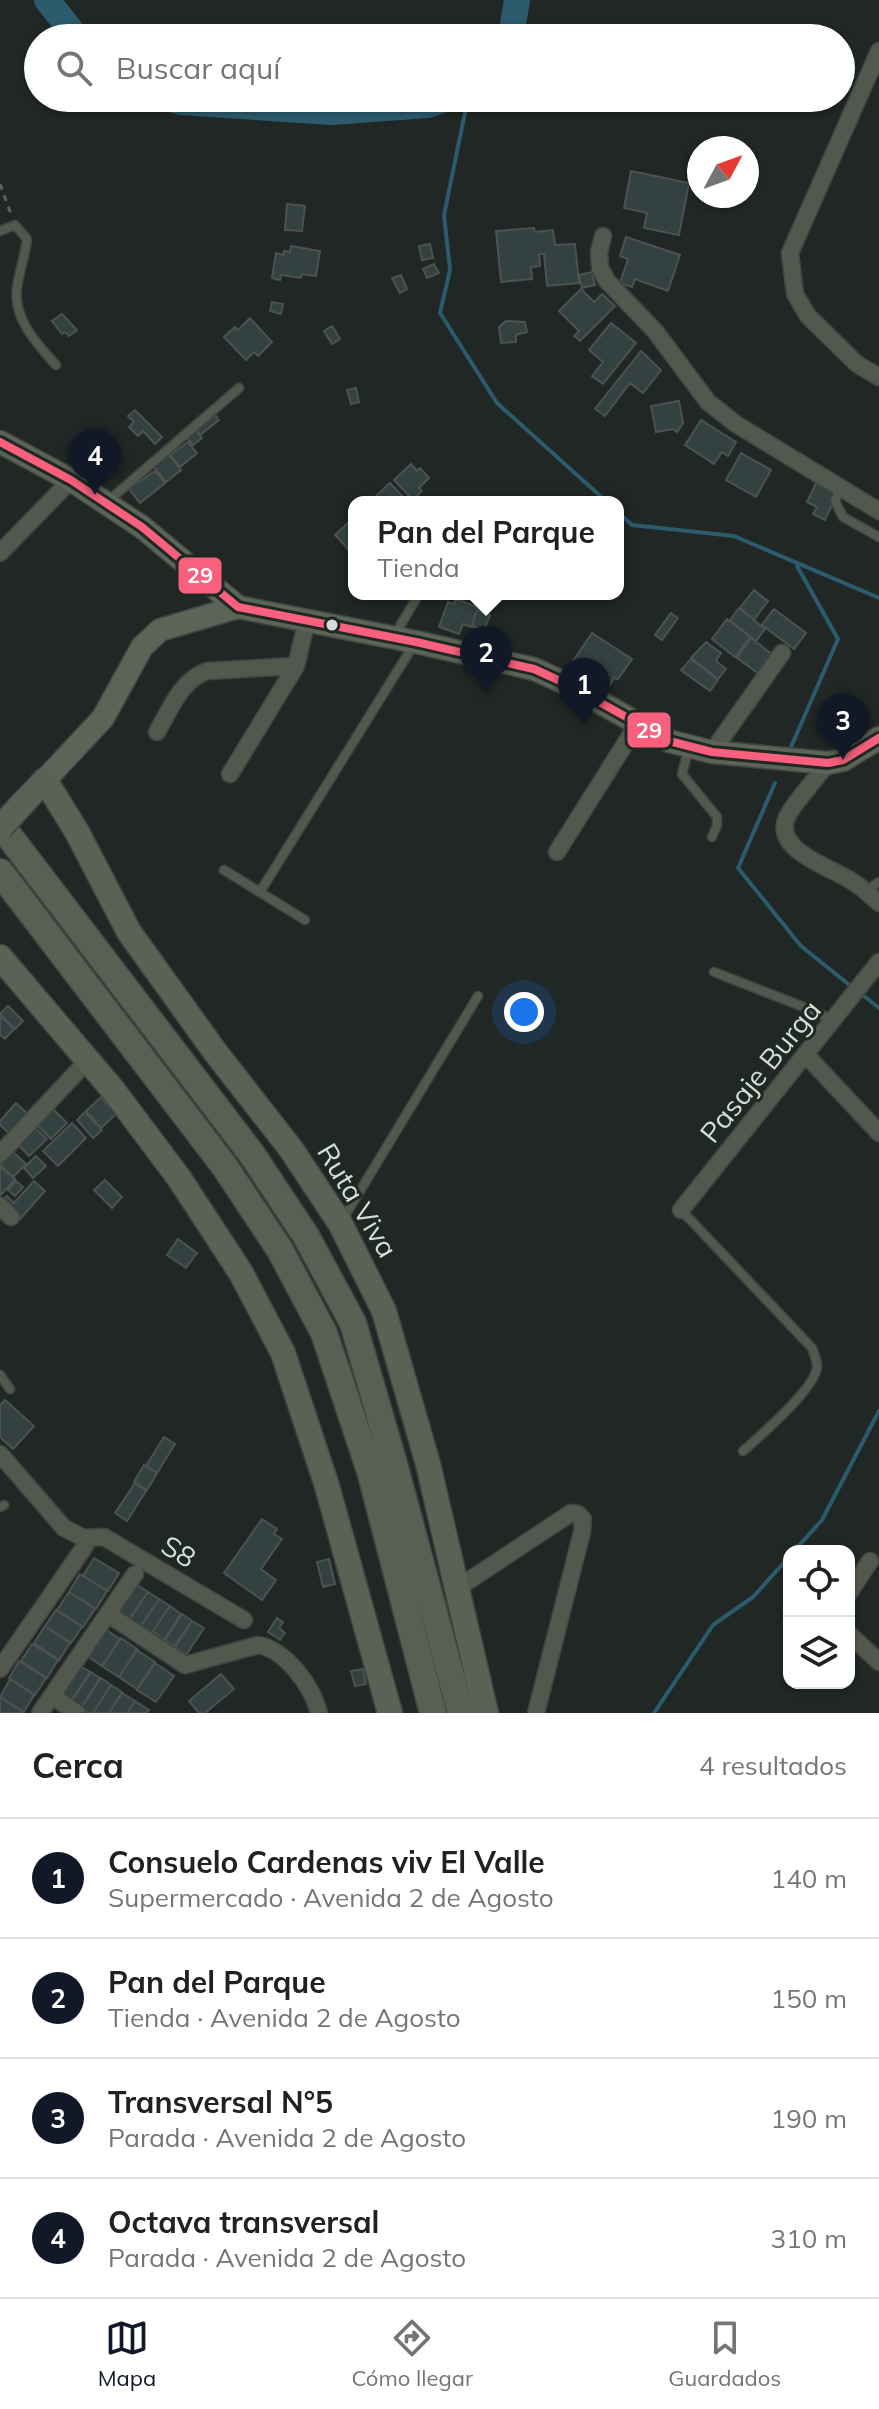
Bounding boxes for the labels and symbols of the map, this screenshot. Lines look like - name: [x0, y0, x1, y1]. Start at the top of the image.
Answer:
- north arrow: [687, 136, 759, 208]
- pin: 4: [69, 429, 121, 495]
- line badge: 29: [177, 556, 223, 595]
- text: 29: [187, 561, 213, 589]
- unlabelled marker: [324, 617, 340, 633]
- pin: 2: [460, 626, 512, 692]
- pin: 1: [558, 658, 610, 724]
- pin: 3: [817, 694, 869, 760]
- line badge: 29: [626, 711, 672, 749]
- text: 29: [636, 716, 662, 744]
- your location: [504, 992, 544, 1032]
- street label: Pasaje Burga: [692, 993, 828, 1149]
- street label: Ruta Viva: [310, 1137, 406, 1263]
- street label: S8: [155, 1527, 203, 1575]

